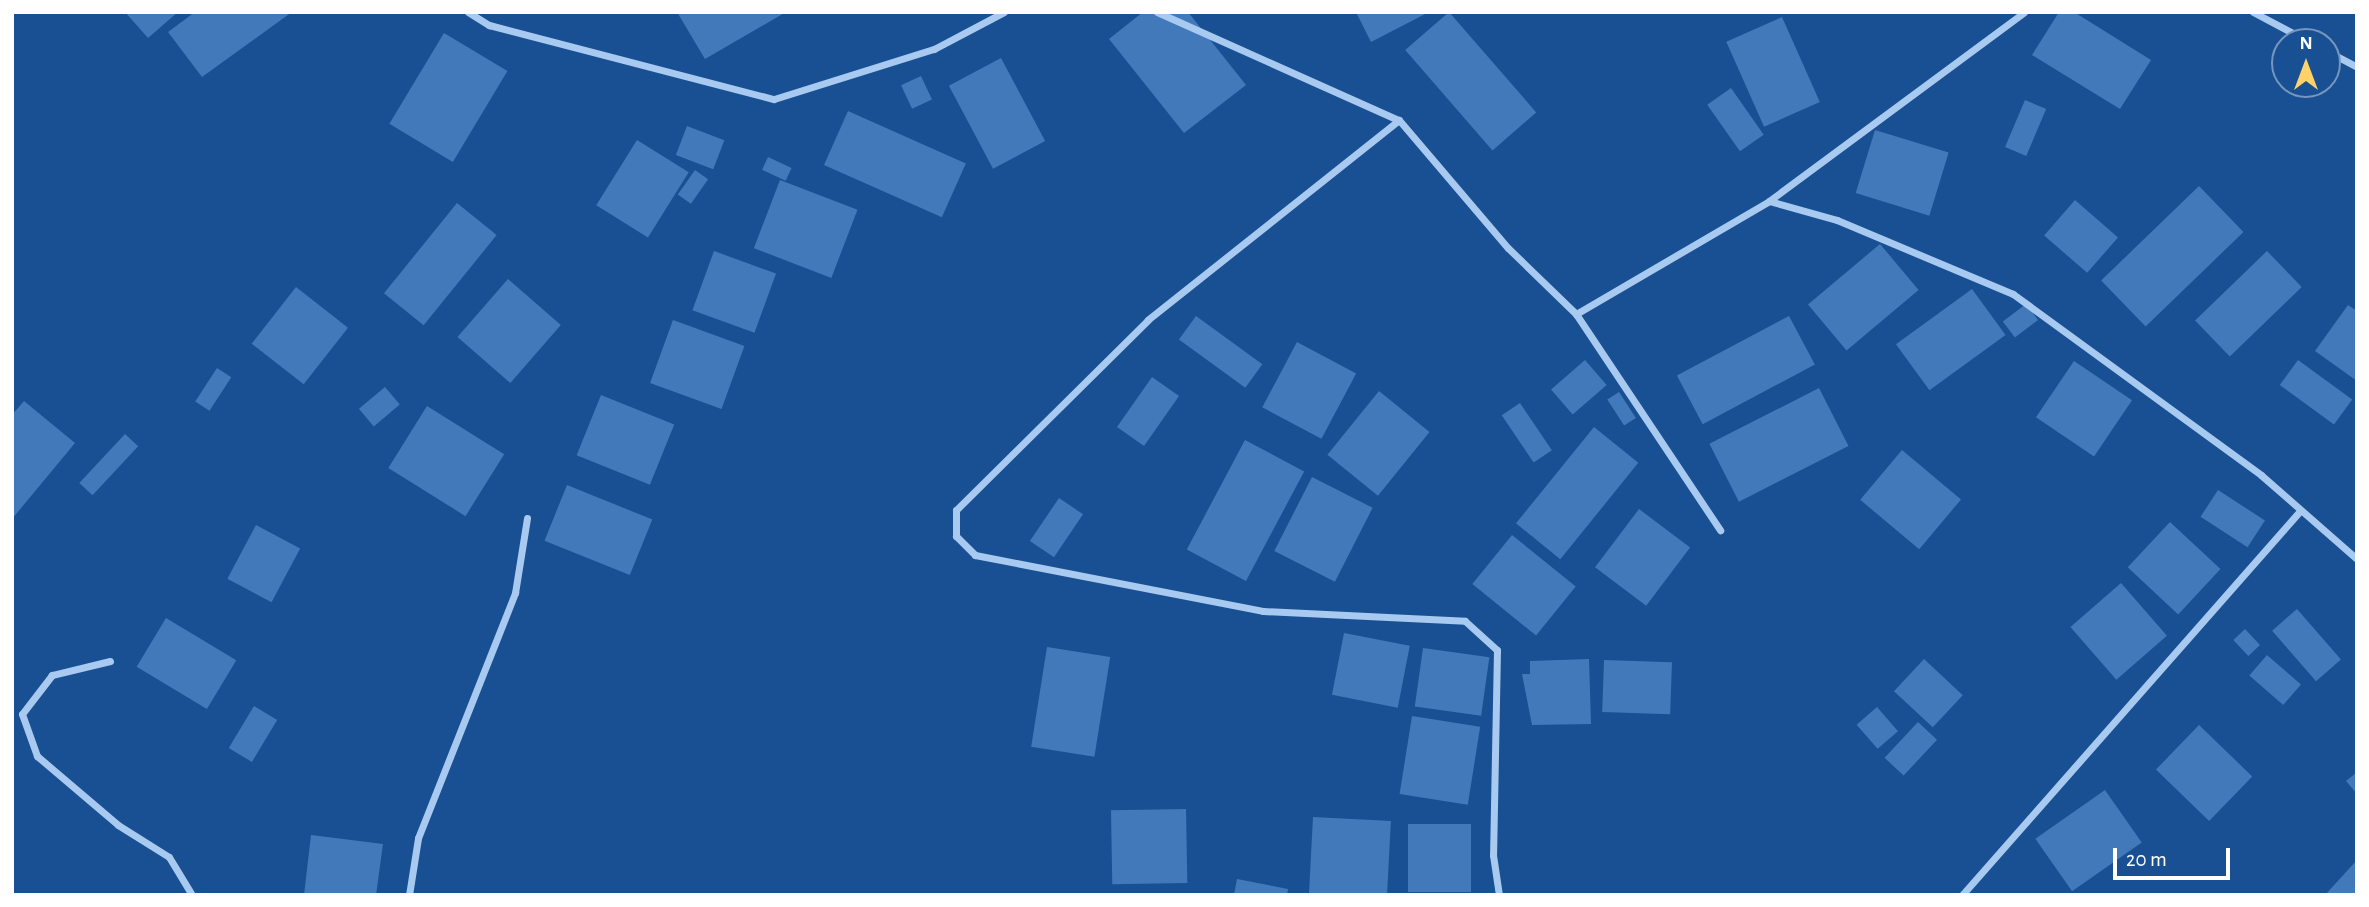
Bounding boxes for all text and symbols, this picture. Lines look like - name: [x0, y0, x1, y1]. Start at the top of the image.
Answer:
- north arrow: [2271, 28, 2341, 98]
- text: N: [2299, 34, 2313, 53]
- scale bar: [2117, 834, 2234, 878]
- text: 20 m: [2126, 849, 2167, 870]

